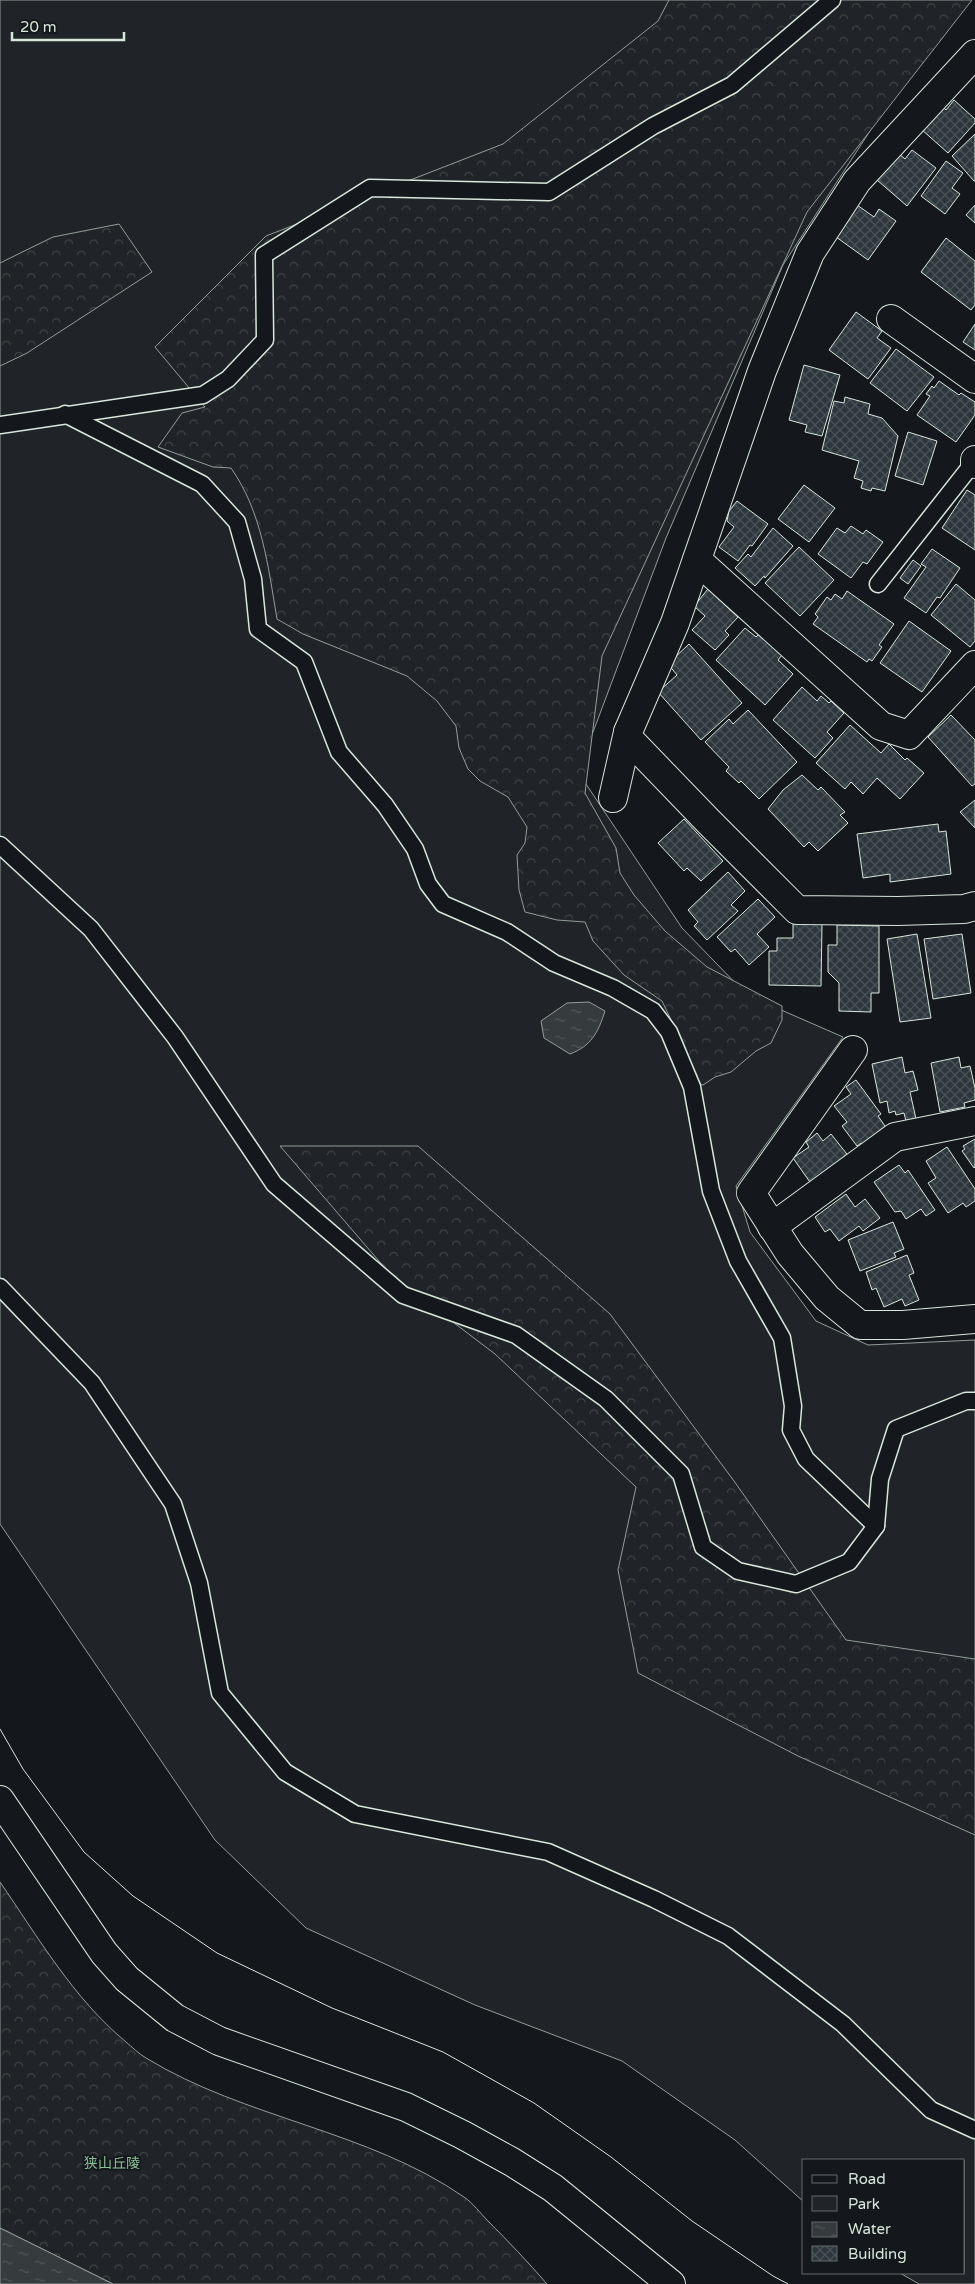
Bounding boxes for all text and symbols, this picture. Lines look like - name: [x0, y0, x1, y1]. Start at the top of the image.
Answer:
- scale bar: [12, 10, 125, 42]
- text: 20 m: [20, 18, 57, 36]
- park label: 狭山丘陵: [84, 2155, 140, 2172]
- legend: [802, 2159, 965, 2274]
- text: Road: [848, 2170, 886, 2188]
- text: Park: [848, 2195, 880, 2213]
- text: Water: [848, 2220, 891, 2238]
- text: Building: [848, 2245, 907, 2263]

